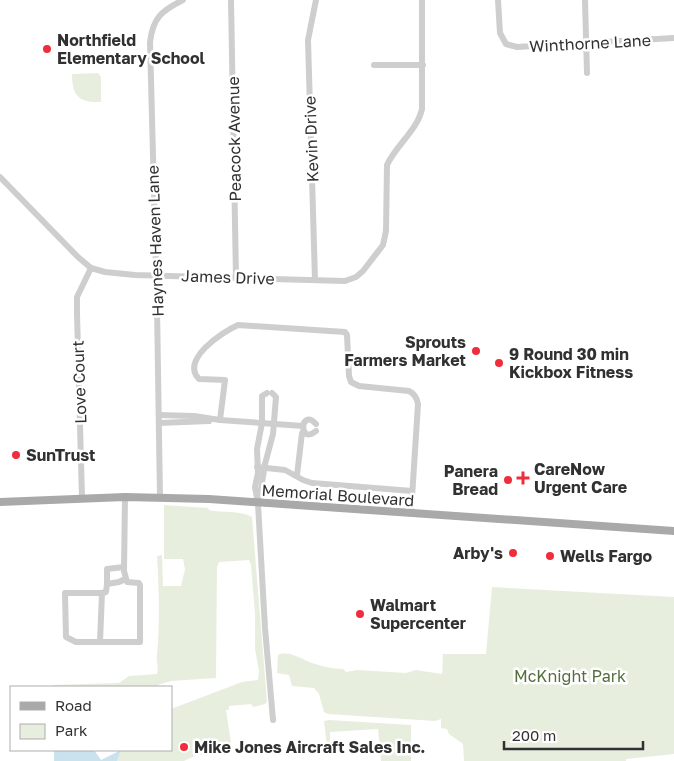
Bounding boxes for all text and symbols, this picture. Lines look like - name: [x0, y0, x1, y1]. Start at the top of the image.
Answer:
- place label: Northfield Elementary School: [57, 30, 206, 68]
- street label: Winthorne Lane: [529, 30, 651, 56]
- marker: Northfield Elementary School: [41, 43, 53, 55]
- street label: Peacock Avenue: [223, 76, 245, 202]
- street label: Kevin Drive: [299, 95, 323, 183]
- street label: Haynes Haven Lane: [142, 165, 168, 317]
- street label: James Drive: [181, 265, 275, 289]
- place label: Sprouts Farmers Market: [344, 332, 466, 370]
- street label: Love Court: [68, 340, 90, 424]
- place label: 9 Round 30 min Kickbox Fitness: [509, 344, 633, 382]
- marker: Sprouts Farmers Market: [470, 345, 482, 357]
- marker: 9 Round 30 min Kickbox Fitness: [493, 357, 505, 369]
- place label: SunTrust: [26, 445, 95, 465]
- marker: SunTrust: [10, 449, 22, 461]
- place label: CareNow Urgent Care: [534, 459, 627, 497]
- place label: Panera Bread: [444, 461, 498, 499]
- marker: CareNow Urgent Care: [516, 471, 530, 485]
- marker: Panera Bread: [502, 474, 514, 486]
- street label: Memorial Boulevard: [261, 480, 415, 510]
- place label: Arby's: [453, 543, 503, 563]
- place label: Wells Fargo: [560, 546, 653, 566]
- marker: Arby's: [507, 547, 519, 559]
- marker: Wells Fargo: [544, 550, 556, 562]
- place label: Walmart Supercenter: [370, 595, 466, 633]
- marker: Walmart Supercenter: [354, 608, 366, 620]
- park label: McKnight Park: [514, 666, 626, 686]
- legend: [10, 686, 172, 751]
- text: Road: [55, 696, 92, 714]
- scale bar: [504, 718, 643, 750]
- text: Park: [55, 721, 88, 739]
- text: 200 m: [512, 726, 556, 744]
- place label: Mike Jones Aircraft Sales Inc.: [194, 737, 425, 757]
- marker: Mike Jones Aircraft Sales Inc.: [178, 741, 190, 753]

